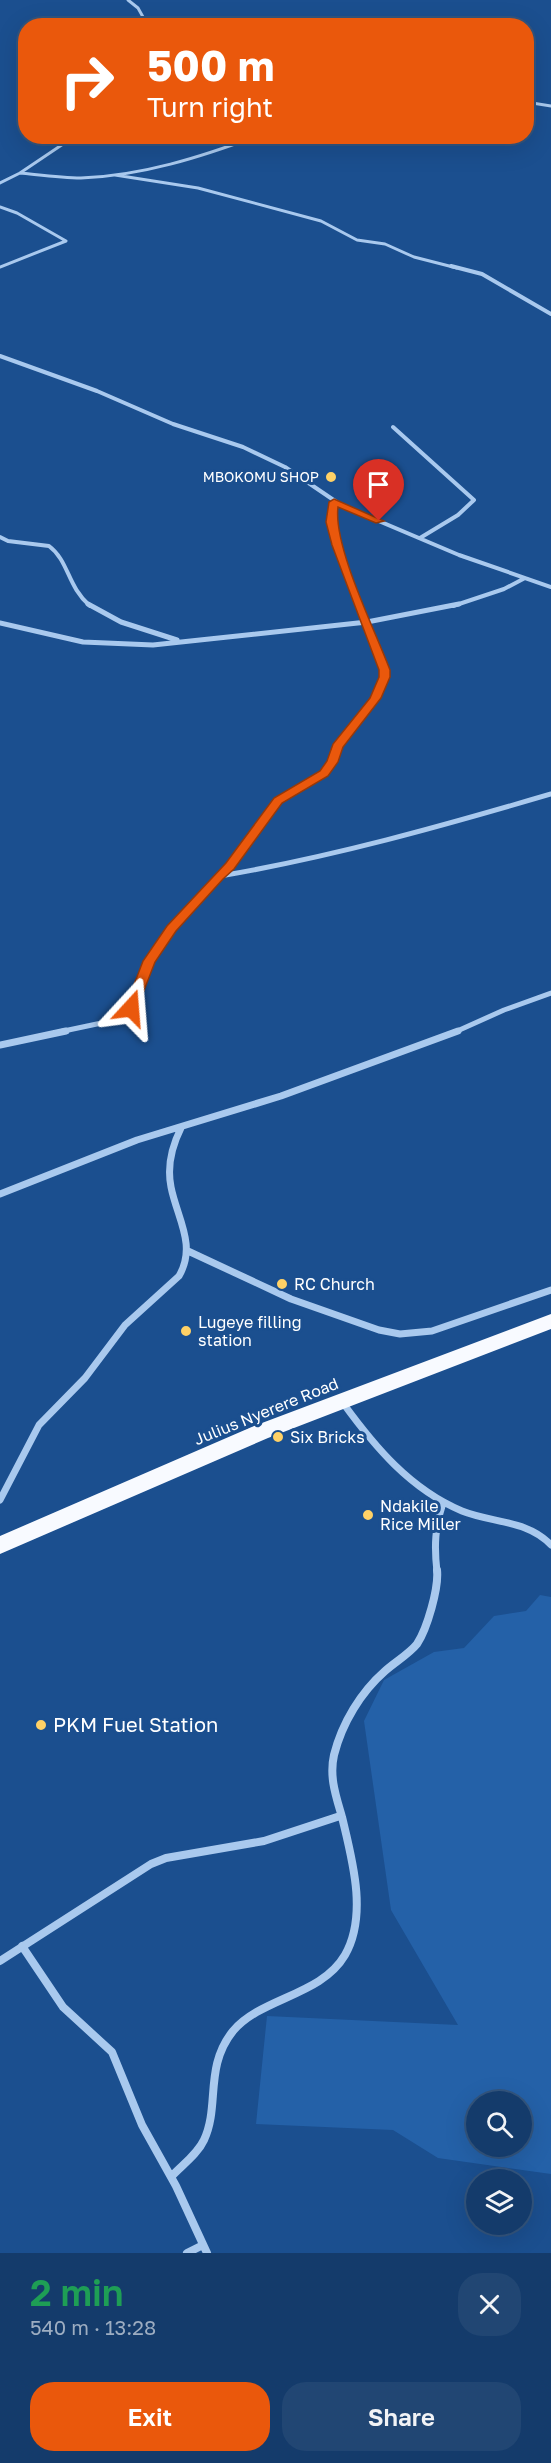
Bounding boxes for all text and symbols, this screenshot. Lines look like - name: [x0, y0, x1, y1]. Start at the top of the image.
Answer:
- text: 500 m: [147, 40, 274, 90]
- icon: right: [48, 42, 126, 120]
- text: Turn right: [147, 91, 273, 123]
- pin: [353, 459, 404, 521]
- place label: MBOKOMU SHOP: [203, 468, 319, 485]
- icon: arrive: [362, 468, 395, 501]
- marker: MBOKOMU SHOP: [324, 470, 338, 484]
- position arrow: [99, 976, 163, 1040]
- place label: RC Church: [294, 1274, 375, 1294]
- marker: RC Church: [275, 1277, 289, 1291]
- place label: Lugeye filling station: [198, 1312, 302, 1350]
- marker: Lugeye filling station: [179, 1324, 193, 1338]
- street label: Julius Nyerere Road: [191, 1373, 341, 1449]
- place label: Six Bricks: [290, 1427, 365, 1447]
- marker: Six Bricks: [271, 1430, 285, 1444]
- place label: Ndakile Rice Miller: [380, 1496, 461, 1534]
- marker: Ndakile Rice Miller: [361, 1508, 375, 1522]
- place label: PKM Fuel Station: [53, 1712, 218, 1736]
- marker: PKM Fuel Station: [34, 1718, 48, 1732]
- map controls: [466, 2091, 532, 2235]
- button: search: [466, 2091, 532, 2157]
- button: layers: [466, 2169, 532, 2235]
- text: 2 min: [30, 2271, 124, 2314]
- button: close: [458, 2273, 521, 2336]
- text: 540 m · 13:28: [30, 2315, 156, 2339]
- button: Exit: [30, 2382, 270, 2451]
- button: Share: [282, 2382, 521, 2451]

